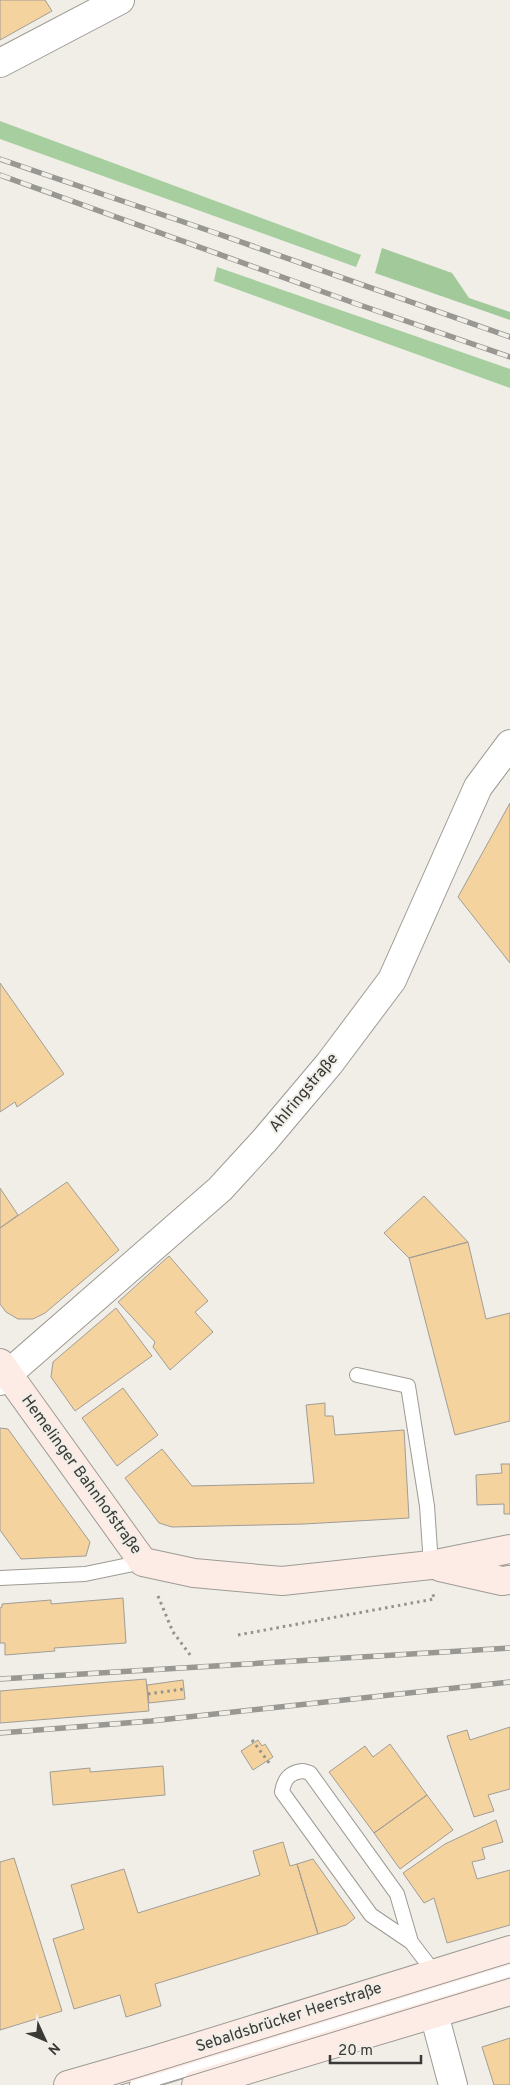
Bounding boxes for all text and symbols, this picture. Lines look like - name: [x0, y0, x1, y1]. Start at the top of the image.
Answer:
- street label: Ahlringstraße: [265, 1049, 343, 1137]
- street label: Hemelinger Bahnhofstraße: [16, 1391, 146, 1559]
- street label: Sebaldsbrücker Heerstraße: [193, 1978, 385, 2058]
- north arrow: [20, 2015, 70, 2065]
- scale bar: [330, 2032, 421, 2064]
- text: N: [44, 2038, 63, 2058]
- text: 20 m: [338, 2042, 373, 2061]

